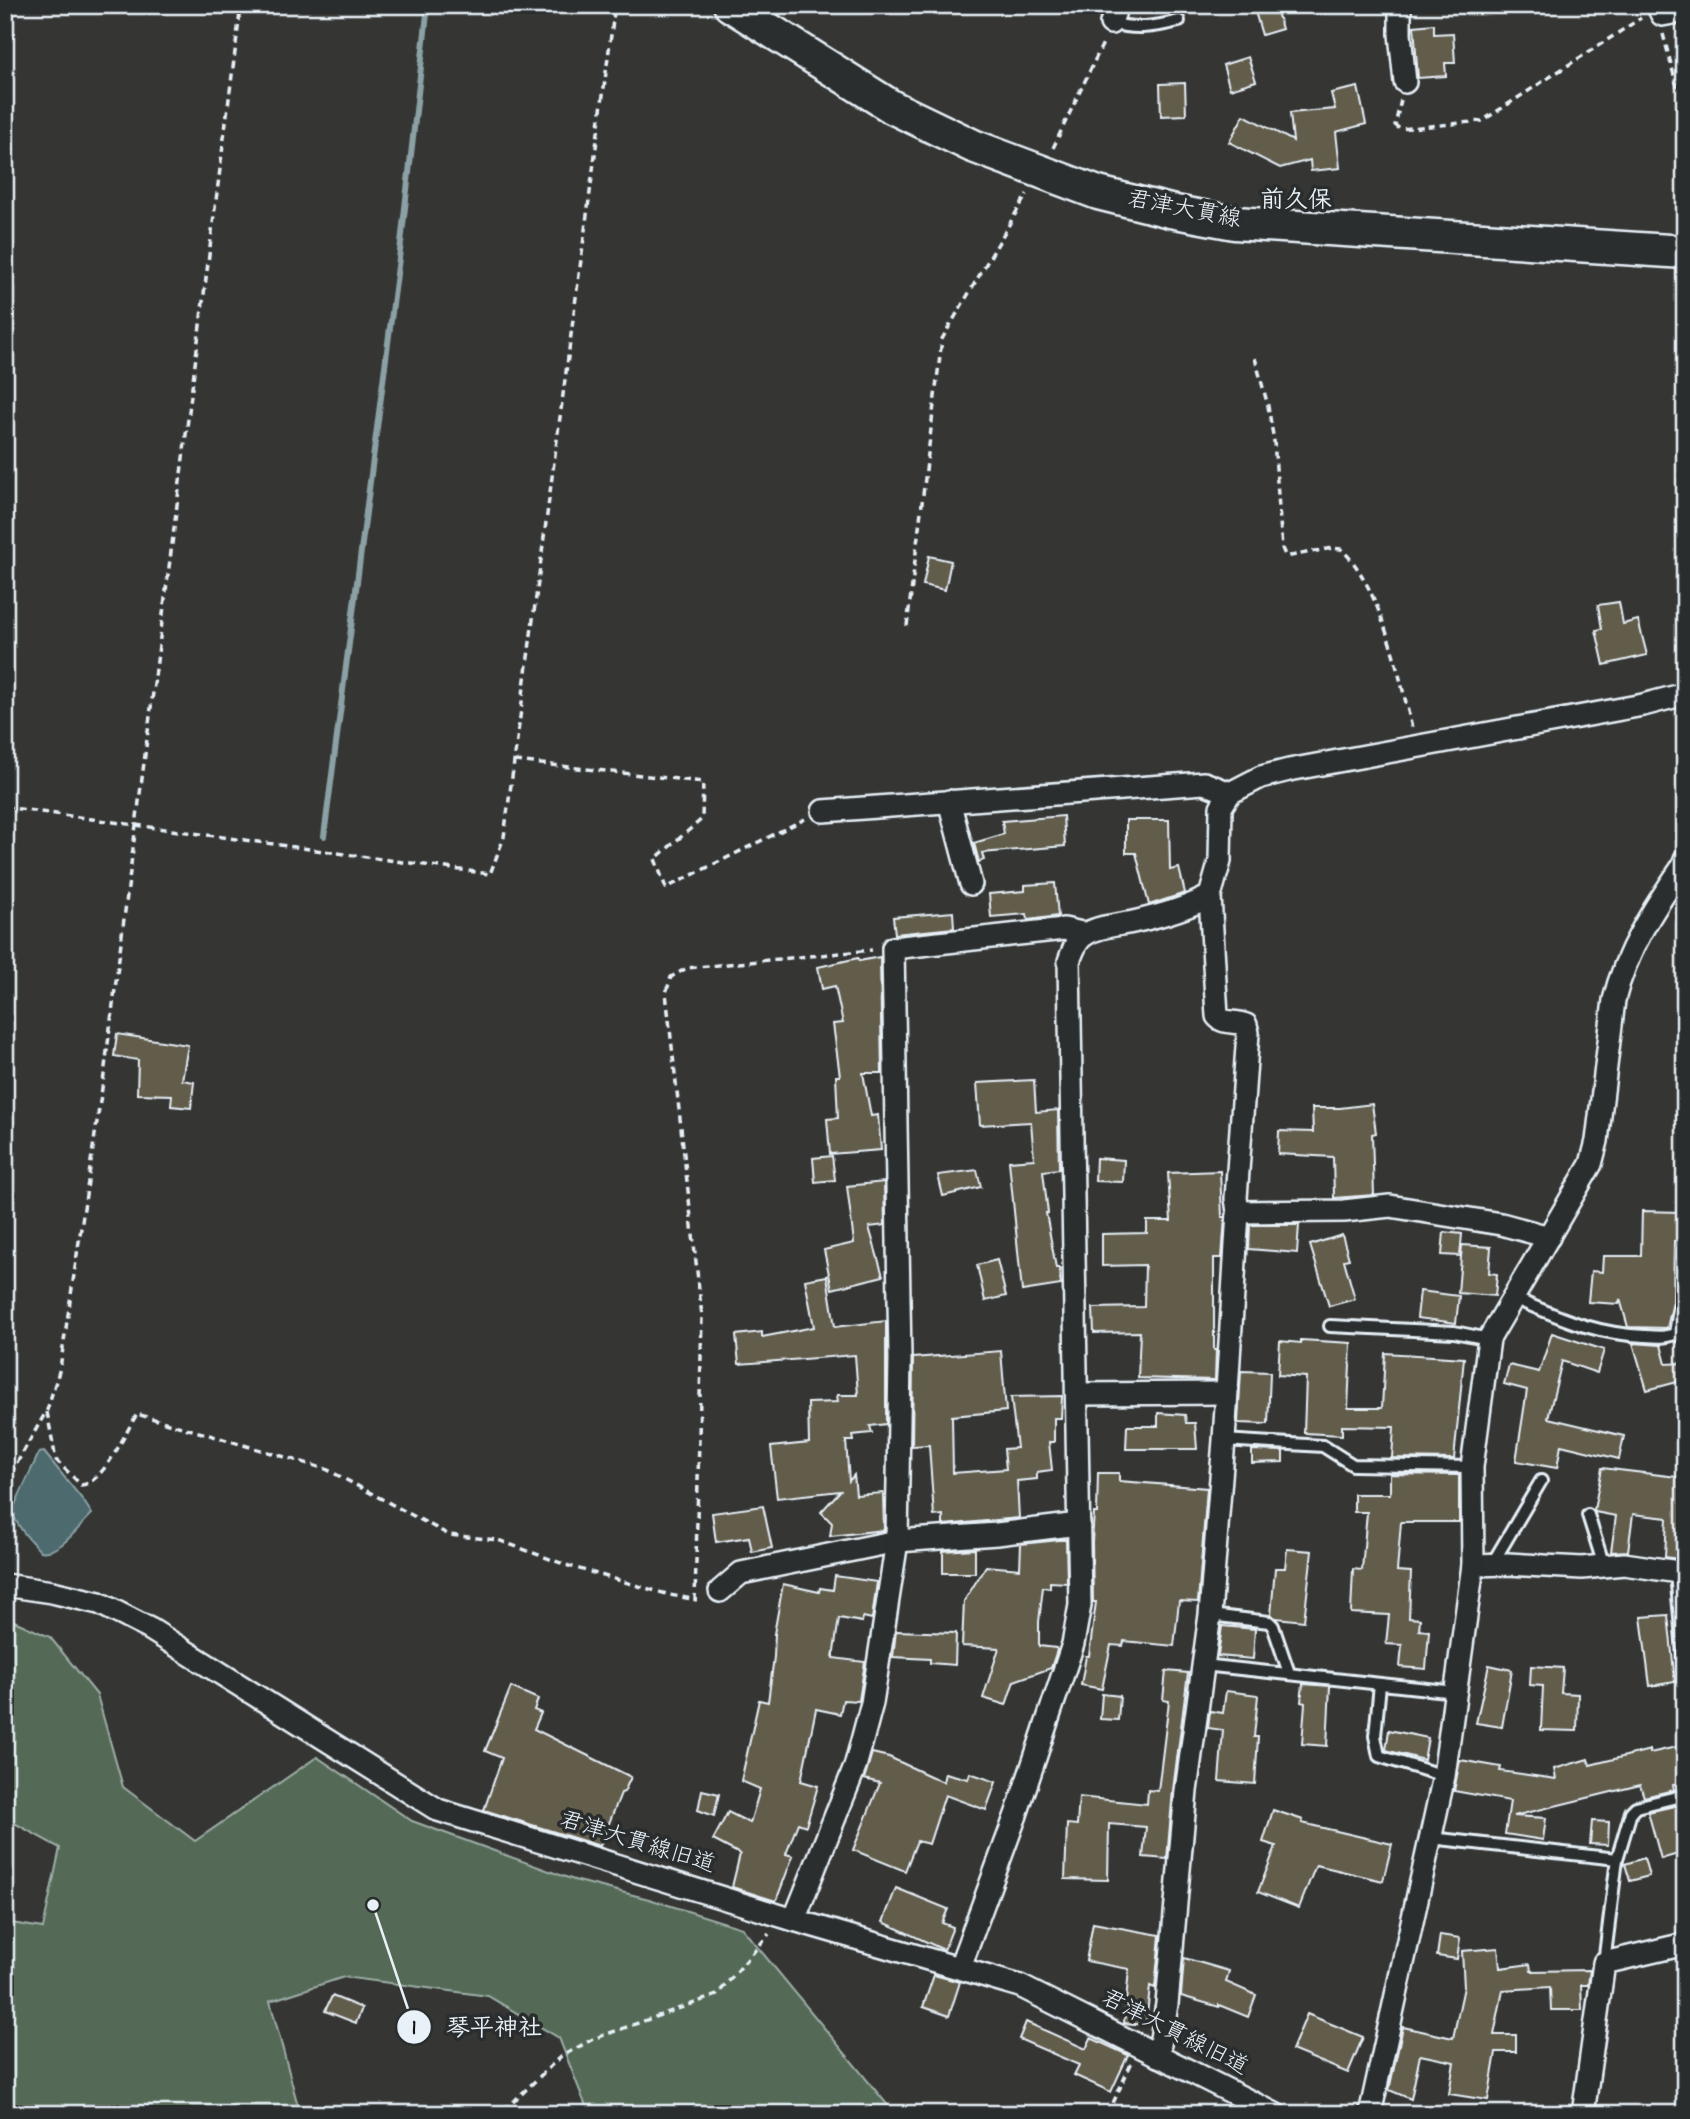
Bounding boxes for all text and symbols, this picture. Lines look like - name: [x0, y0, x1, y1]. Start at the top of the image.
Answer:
- street label: 君津大貫線: [1124, 184, 1244, 238]
- district label: 前久保: [1260, 185, 1332, 219]
- street label: 君津大貫線旧道: [555, 1805, 719, 1883]
- street label: 君津大貫線旧道: [1095, 1983, 1253, 2085]
- callout: 琴平神社: [397, 2004, 556, 2049]
- text: 琴平神社: [446, 2013, 542, 2047]
- text: 1: [412, 2015, 416, 2045]

